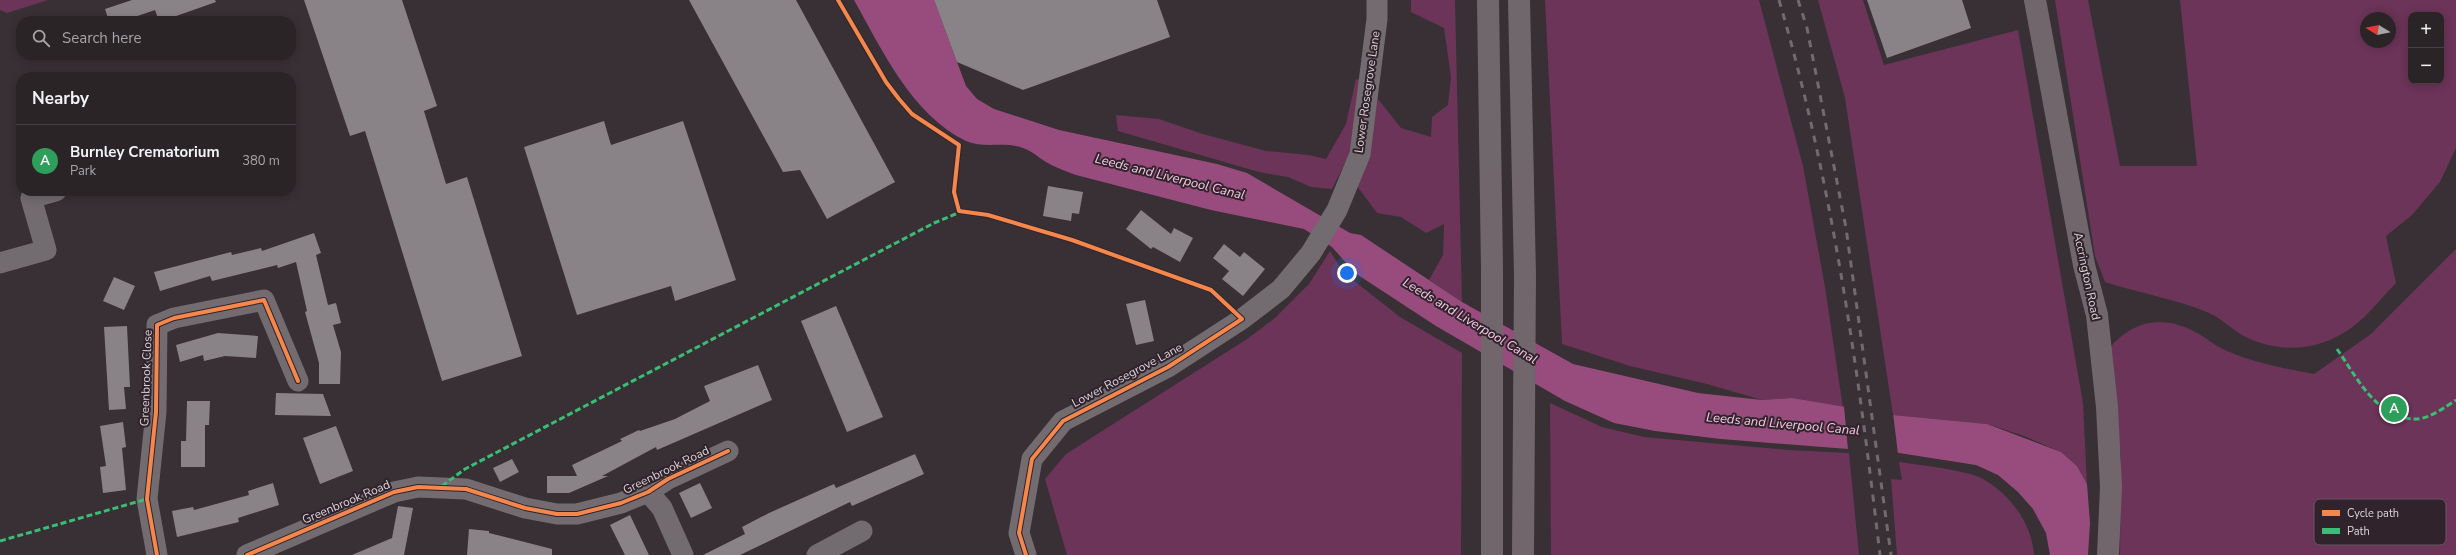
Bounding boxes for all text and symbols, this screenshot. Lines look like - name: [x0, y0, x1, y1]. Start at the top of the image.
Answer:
- north arrow: [2360, 12, 2396, 48]
- map controls: [2408, 12, 2444, 84]
- button: +: [2408, 12, 2444, 48]
- search box: [16, 16, 296, 60]
- icon: search: [30, 27, 52, 49]
- text: Search here: [62, 28, 142, 48]
- street label: Lower Rosegrove Lane: [1351, 30, 1383, 154]
- button: −: [2408, 48, 2444, 84]
- text: Nearby: [32, 87, 89, 110]
- text: Burnley Crematorium: [70, 142, 220, 162]
- water label: Leeds and Liverpool Canal: [1093, 150, 1247, 204]
- text: A: [40, 152, 50, 170]
- text: 380 m: [242, 152, 280, 170]
- text: Park: [70, 162, 96, 180]
- street label: Accrington Road: [2070, 231, 2104, 321]
- your location: [1337, 263, 1357, 283]
- water label: Leeds and Liverpool Canal: [1399, 274, 1541, 369]
- street label: Greenbrook Close: [136, 329, 156, 427]
- street label: Lower Rosegrove Lane: [1069, 339, 1185, 411]
- pin: A: [2381, 394, 2407, 424]
- water label: Leeds and Liverpool Canal: [1705, 408, 1861, 440]
- street label: Greenbrook Road: [620, 442, 712, 498]
- street label: Greenbrook Road: [300, 476, 392, 528]
- legend: [2314, 499, 2446, 545]
- text: Cycle path: [2347, 506, 2399, 521]
- text: Path: [2347, 524, 2370, 539]

